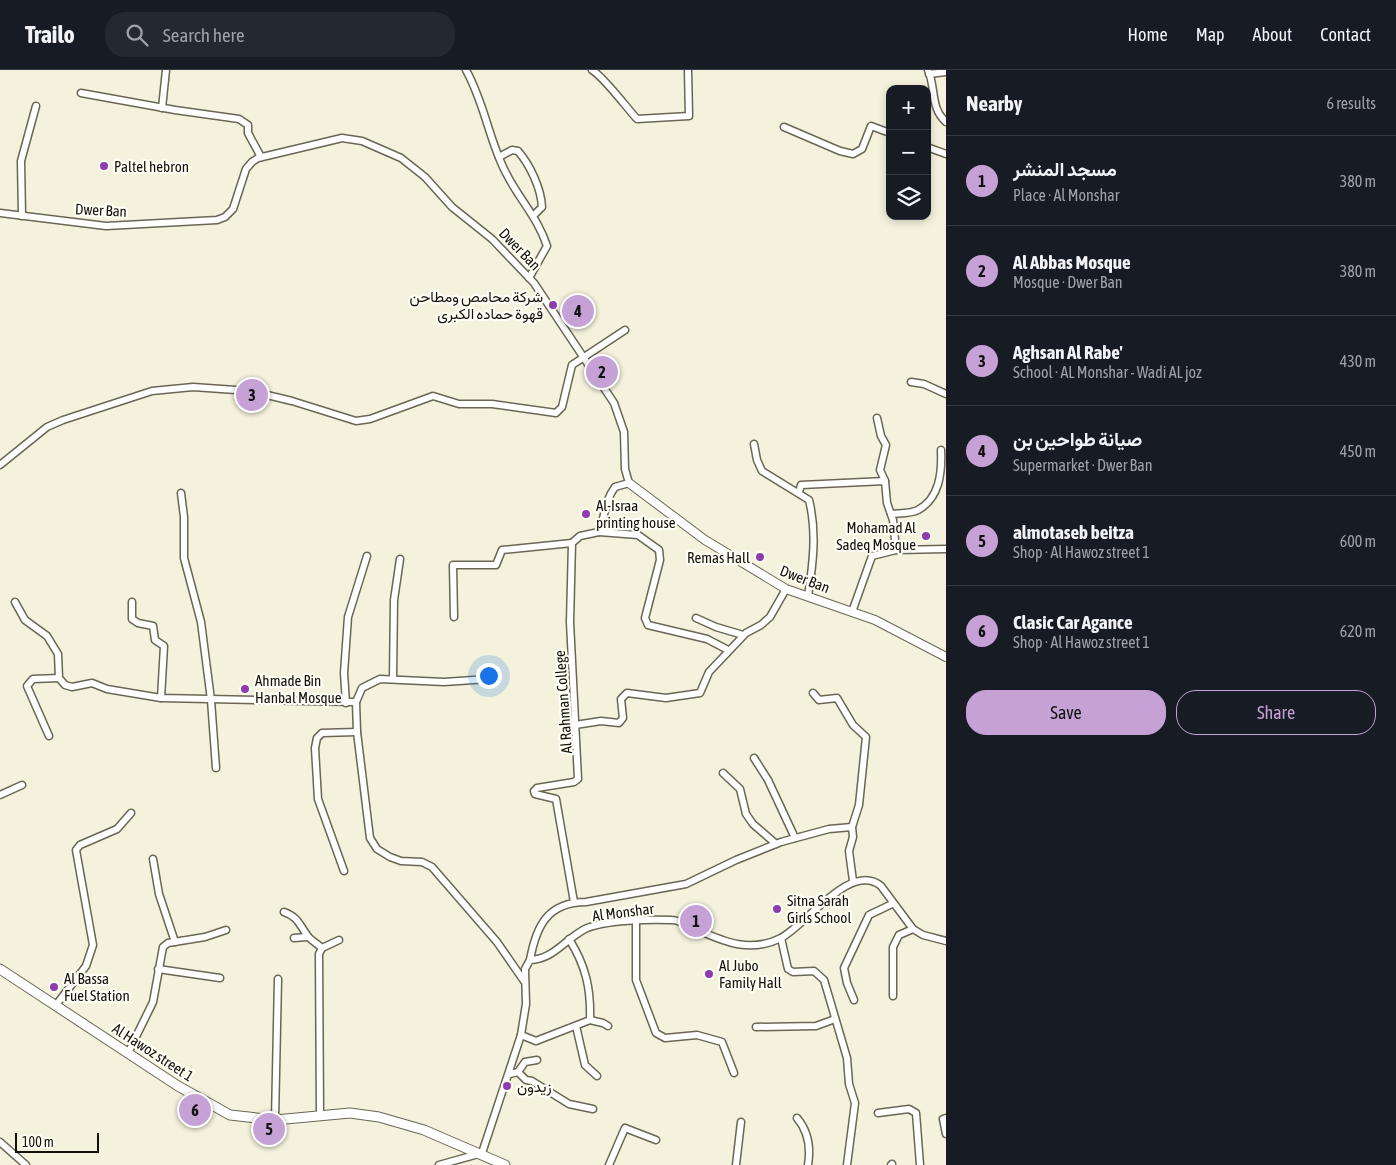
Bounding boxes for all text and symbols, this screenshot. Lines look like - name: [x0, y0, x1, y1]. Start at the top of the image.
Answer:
- search box: [105, 12, 455, 57]
- text: Trailo: [25, 21, 75, 48]
- icon: search: [123, 21, 151, 49]
- text: Search here: [163, 24, 245, 46]
- text: Home: [1128, 24, 1168, 45]
- text: Map: [1196, 24, 1225, 45]
- text: About: [1253, 24, 1292, 45]
- text: Contact: [1320, 24, 1371, 45]
- map controls: [886, 85, 931, 220]
- button: +: [886, 85, 931, 130]
- text: Nearby: [966, 91, 1022, 115]
- text: 6 results: [1326, 94, 1376, 112]
- button: −: [886, 130, 931, 175]
- place label: Paltel hebron: [114, 158, 189, 175]
- text: مسجد المنشر: [1013, 158, 1117, 180]
- marker: Paltel hebron: [98, 160, 110, 172]
- text: 1: [978, 172, 986, 190]
- text: 380 m: [1340, 172, 1376, 190]
- button: layers: [886, 175, 931, 220]
- text: Place · Al Monshar: [1013, 186, 1119, 204]
- street label: Dwer Ban: [75, 200, 127, 220]
- street label: Dwer Ban: [496, 224, 544, 274]
- text: Al Abbas Mosque: [1013, 251, 1131, 273]
- text: 2: [978, 262, 986, 280]
- text: 380 m: [1340, 262, 1376, 280]
- text: Mosque · Dwer Ban: [1013, 273, 1123, 291]
- place label: شركة محامص ومطاحن قهوة حماده الكبرى: [409, 288, 543, 324]
- pin: 4: [562, 292, 594, 330]
- marker: شركة محامص ومطاحن قهوة حماده الكبرى: [547, 299, 559, 311]
- text: Aghsan Al Rabe': [1013, 341, 1123, 363]
- text: 3: [978, 352, 986, 370]
- text: 430 m: [1340, 352, 1376, 370]
- pin: 2: [586, 353, 618, 391]
- text: School · AL Monshar - Wadi AL joz: [1013, 363, 1202, 381]
- pin: 3: [236, 376, 268, 414]
- text: صيانة طواحين بن: [1013, 428, 1142, 450]
- text: 4: [978, 442, 986, 460]
- text: 450 m: [1340, 442, 1376, 460]
- text: Supermarket · Dwer Ban: [1013, 456, 1152, 474]
- place label: Al-Israa printing house: [596, 497, 676, 531]
- marker: Al-Israa printing house: [580, 508, 592, 520]
- place label: Mohamad Al Sadeq Mosque: [836, 519, 916, 553]
- text: almotaseb beitza: [1013, 521, 1134, 543]
- marker: Mohamad Al Sadeq Mosque: [920, 530, 932, 542]
- text: 5: [978, 532, 986, 550]
- text: 600 m: [1340, 532, 1376, 550]
- text: Shop · Al Hawoz street 1: [1013, 543, 1150, 561]
- place label: Remas Hall: [687, 549, 750, 566]
- marker: Remas Hall: [754, 551, 766, 563]
- street label: Dwer Ban: [778, 562, 832, 596]
- text: Clasic Car Agance: [1013, 611, 1133, 633]
- text: 6: [978, 622, 986, 640]
- text: 620 m: [1340, 622, 1376, 640]
- text: Shop · Al Hawoz street 1: [1013, 633, 1150, 651]
- street label: Al Rahman College: [551, 650, 575, 754]
- your location: [476, 663, 502, 689]
- place label: Ahmade Bin Hanbal Mosque: [255, 672, 342, 706]
- marker: Ahmade Bin Hanbal Mosque: [239, 683, 251, 695]
- button: Save: [966, 690, 1166, 735]
- button: Share: [1176, 690, 1376, 735]
- place label: Sitna Sarah Girls School: [787, 892, 851, 926]
- street label: Al Monshar: [591, 900, 655, 924]
- pin: 1: [680, 902, 712, 940]
- marker: Sitna Sarah Girls School: [771, 903, 783, 915]
- place label: Al Jubo Family Hall: [719, 957, 782, 991]
- marker: Al Jubo Family Hall: [703, 968, 715, 980]
- place label: Al Bassa Fuel Station: [64, 970, 130, 1004]
- marker: Al Bassa Fuel Station: [48, 981, 60, 993]
- street label: Al Hawoz street 1: [109, 1019, 197, 1085]
- place label: زيدون: [517, 1078, 552, 1096]
- marker: زيدون: [501, 1080, 513, 1092]
- pin: 6: [179, 1091, 211, 1129]
- pin: 5: [253, 1110, 285, 1148]
- scale bar: [15, 1130, 99, 1153]
- text: 100 m: [22, 1134, 54, 1150]

